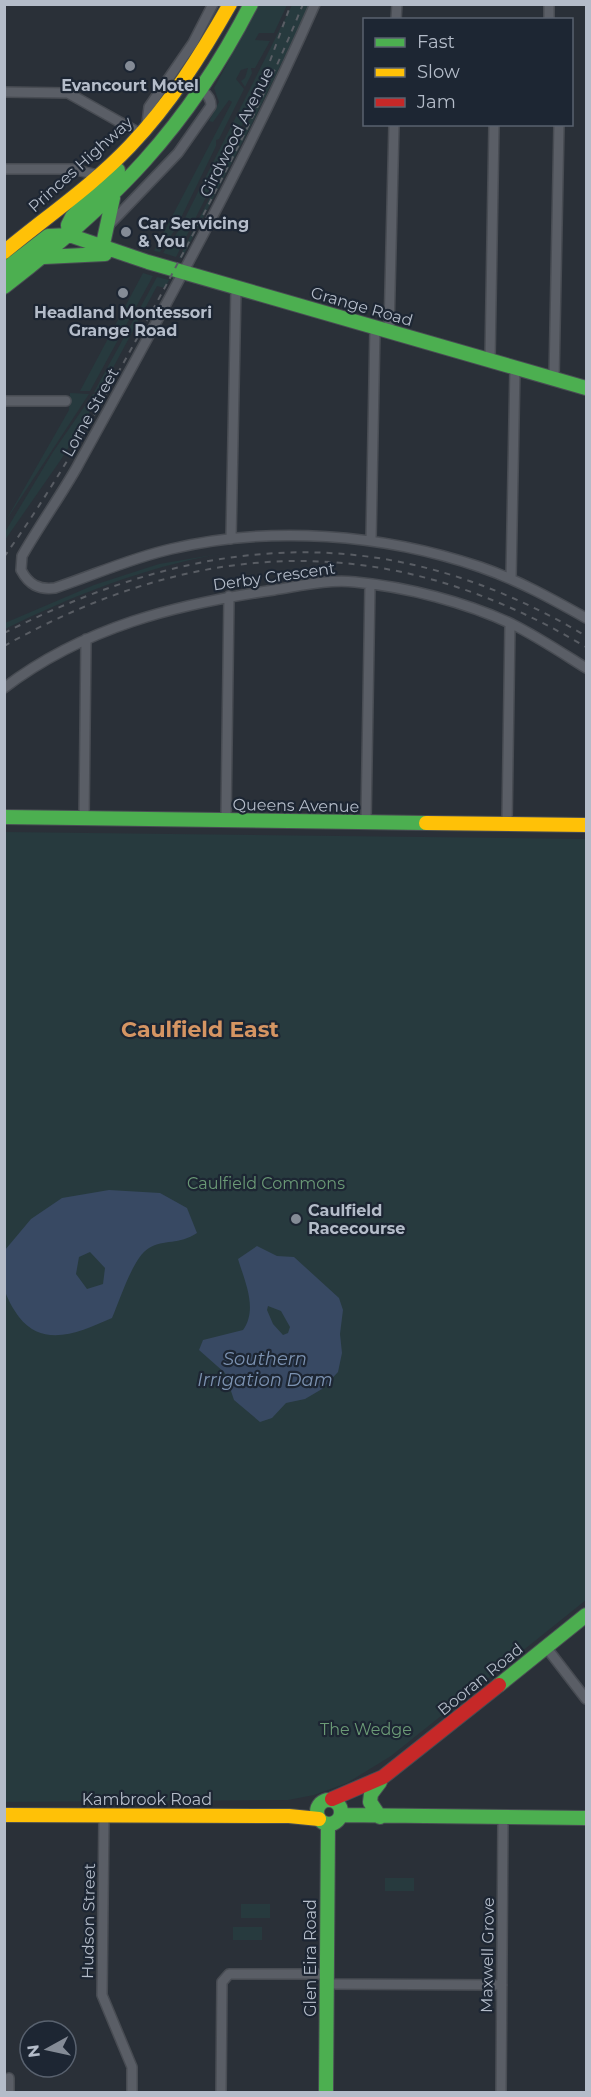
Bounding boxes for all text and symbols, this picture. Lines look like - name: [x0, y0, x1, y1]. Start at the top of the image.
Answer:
- legend: [363, 18, 573, 126]
- text: Fast: [417, 31, 455, 53]
- marker: Evancourt Motel: [123, 59, 137, 73]
- text: Slow: [417, 61, 460, 83]
- street label: Girdwood Avenue: [196, 64, 277, 200]
- place label: Evancourt Motel: [61, 76, 199, 95]
- text: Jam: [416, 91, 456, 113]
- street label: Princes Highway: [24, 112, 137, 216]
- place label: Car Servicing & You: [138, 214, 249, 251]
- marker: Car Servicing & You: [119, 225, 133, 239]
- street label: Grange Road: [309, 283, 415, 330]
- marker: Headland Montessori Grange Road: [116, 286, 130, 300]
- place label: Headland Montessori Grange Road: [34, 303, 212, 340]
- street label: Lorne Street: [58, 364, 123, 460]
- street label: Derby Crescent: [212, 558, 337, 594]
- street label: Queens Avenue: [232, 795, 359, 816]
- district label: Caulfield East: [121, 1016, 279, 1043]
- park label: Caulfield Commons: [187, 1174, 345, 1193]
- place label: Caulfield Racecourse: [308, 1201, 405, 1238]
- marker: Caulfield Racecourse: [289, 1212, 303, 1226]
- water label: Southern Irrigation Dam: [197, 1348, 333, 1391]
- street label: Booran Road: [434, 1639, 527, 1720]
- park label: The Wedge: [320, 1720, 412, 1739]
- street label: Kambrook Road: [82, 1790, 212, 1809]
- street label: Hudson Street: [78, 1862, 99, 1979]
- street label: Maxwell Grove: [477, 1897, 498, 2013]
- street label: Glen Eira Road: [301, 1899, 320, 2017]
- north arrow: [18, 2019, 78, 2079]
- text: N: [23, 2043, 44, 2059]

